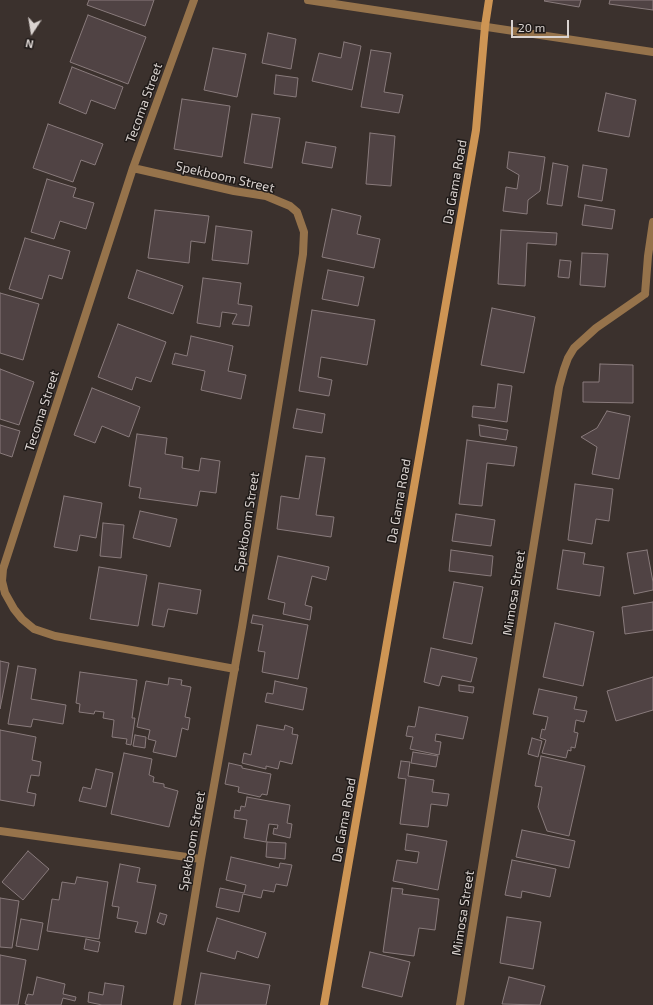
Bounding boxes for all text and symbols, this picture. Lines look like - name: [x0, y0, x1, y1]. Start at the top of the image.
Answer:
- north arrow: [12, 12, 52, 52]
- scale bar: [513, 12, 571, 38]
- text: 20 m: [518, 20, 545, 34]
- text: N: [24, 37, 35, 51]
- street label: Tecoma Street: [122, 61, 166, 145]
- street label: Da Gama Road: [440, 139, 470, 225]
- street label: Spekboom Street: [174, 158, 276, 196]
- street label: Tecoma Street: [22, 369, 62, 453]
- street label: Da Gama Road: [384, 458, 414, 544]
- street label: Spekboom Street: [231, 471, 263, 573]
- street label: Mimosa Street: [500, 549, 528, 637]
- street label: Da Gama Road: [329, 777, 359, 863]
- street label: Spekboom Street: [176, 790, 208, 892]
- street label: Mimosa Street: [449, 869, 477, 957]

